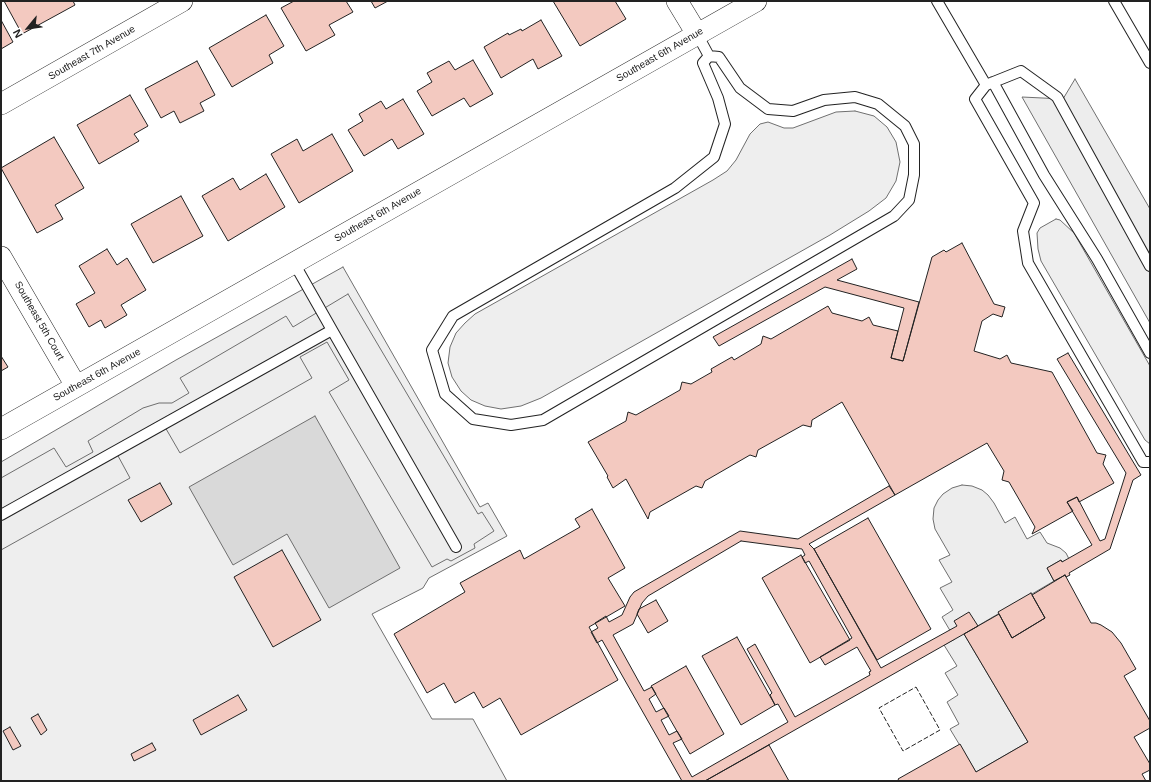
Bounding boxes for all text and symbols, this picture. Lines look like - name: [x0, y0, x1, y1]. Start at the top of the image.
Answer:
- north arrow: [8, 8, 48, 48]
- street label: Southeast 7th Avenue: [46, 23, 138, 83]
- street label: Southeast 6th Avenue: [614, 25, 706, 85]
- text: N: [10, 27, 25, 40]
- street label: Southeast 6th Avenue: [332, 185, 424, 245]
- street label: Southeast 5th Court: [12, 279, 66, 363]
- street label: Southeast 6th Avenue: [51, 346, 143, 404]

